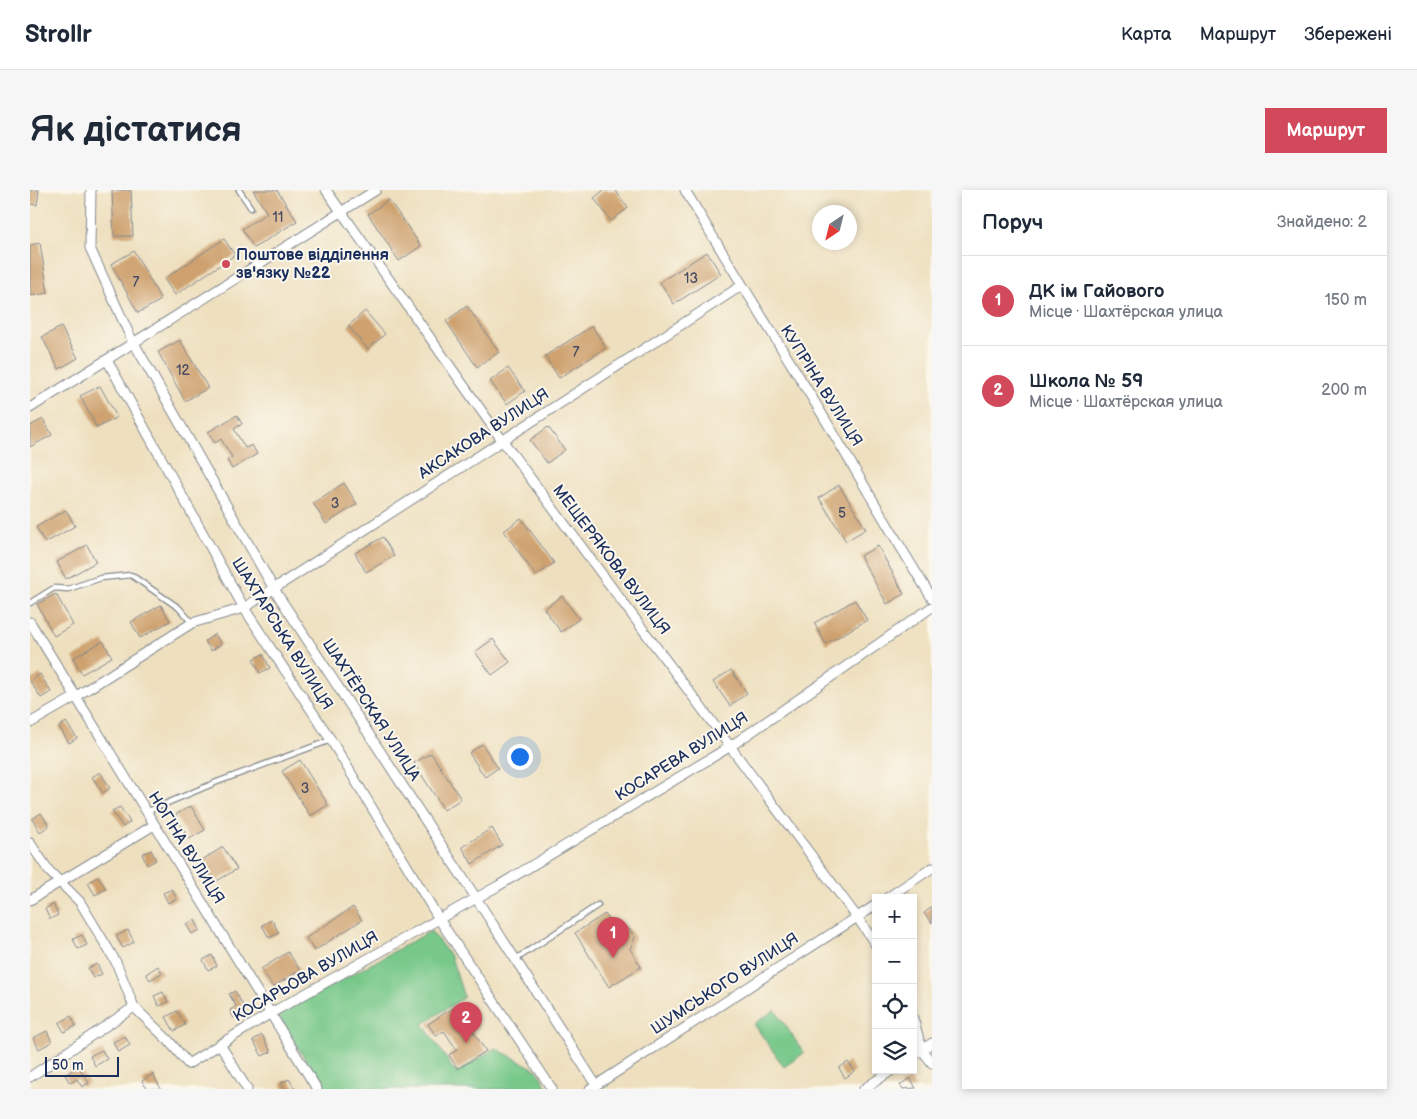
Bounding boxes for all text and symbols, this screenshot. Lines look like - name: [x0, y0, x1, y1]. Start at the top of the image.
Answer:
- text: Strollr: [25, 20, 92, 49]
- text: Карта: [1121, 24, 1172, 45]
- text: Маршрут: [1200, 24, 1276, 45]
- text: Збережені: [1304, 24, 1392, 45]
- button: Маршрут: [1265, 108, 1387, 153]
- text: Як дістатися: [30, 109, 242, 152]
- north arrow: [812, 205, 857, 250]
- house number: 11: [273, 209, 283, 226]
- text: Поруч: [982, 210, 1043, 235]
- text: Знайдено: 2: [1277, 213, 1367, 232]
- place label: Поштове відділення зв'язку №22: [236, 246, 389, 283]
- marker: Поштове відділення зв'язку №22: [220, 258, 232, 270]
- house number: 13: [684, 270, 698, 287]
- house number: 7: [133, 274, 140, 291]
- text: ДК ім Гайового: [1029, 280, 1164, 303]
- text: 1: [995, 291, 1001, 310]
- text: 150 m: [1325, 291, 1367, 310]
- text: Місце · Шахтёрская улица: [1029, 303, 1223, 322]
- street label: КУПРІНА ВУЛИЦЯ: [776, 322, 866, 450]
- house number: 7: [573, 344, 580, 361]
- house number: 12: [176, 362, 191, 379]
- text: Школа № 59: [1029, 370, 1143, 393]
- text: 2: [993, 381, 1003, 400]
- text: 200 m: [1321, 381, 1367, 400]
- street label: АКСАКОВА ВУЛИЦЯ: [414, 385, 553, 484]
- text: Місце · Шахтёрская улица: [1029, 393, 1223, 412]
- street label: МЕЩЕРЯКОВА ВУЛИЦЯ: [548, 481, 674, 639]
- house number: 3: [331, 495, 339, 512]
- house number: 5: [838, 505, 846, 522]
- street label: ШАХТАРСЬКА ВУЛИЦЯ: [227, 554, 337, 714]
- street label: ШАХТЁРСКАЯ УЛИЦА: [318, 635, 425, 785]
- street label: КОСАРЕВА ВУЛИЦЯ: [612, 708, 752, 806]
- your location: [507, 744, 533, 770]
- house number: 3: [301, 780, 309, 797]
- street label: НОГІНА ВУЛИЦЯ: [144, 788, 228, 908]
- map controls: [872, 894, 917, 1074]
- button: +: [872, 894, 917, 939]
- pin: 1: [597, 917, 629, 958]
- street label: КОСАРЬОВА ВУЛИЦЯ: [230, 928, 382, 1026]
- street label: ШУМСЬКОГО ВУЛИЦЯ: [648, 929, 802, 1039]
- button: −: [872, 939, 917, 984]
- button: locate: [872, 984, 917, 1029]
- pin: 2: [450, 1002, 482, 1043]
- button: layers: [872, 1029, 917, 1074]
- scale bar: [45, 1054, 119, 1077]
- text: 50 m: [52, 1057, 84, 1074]

